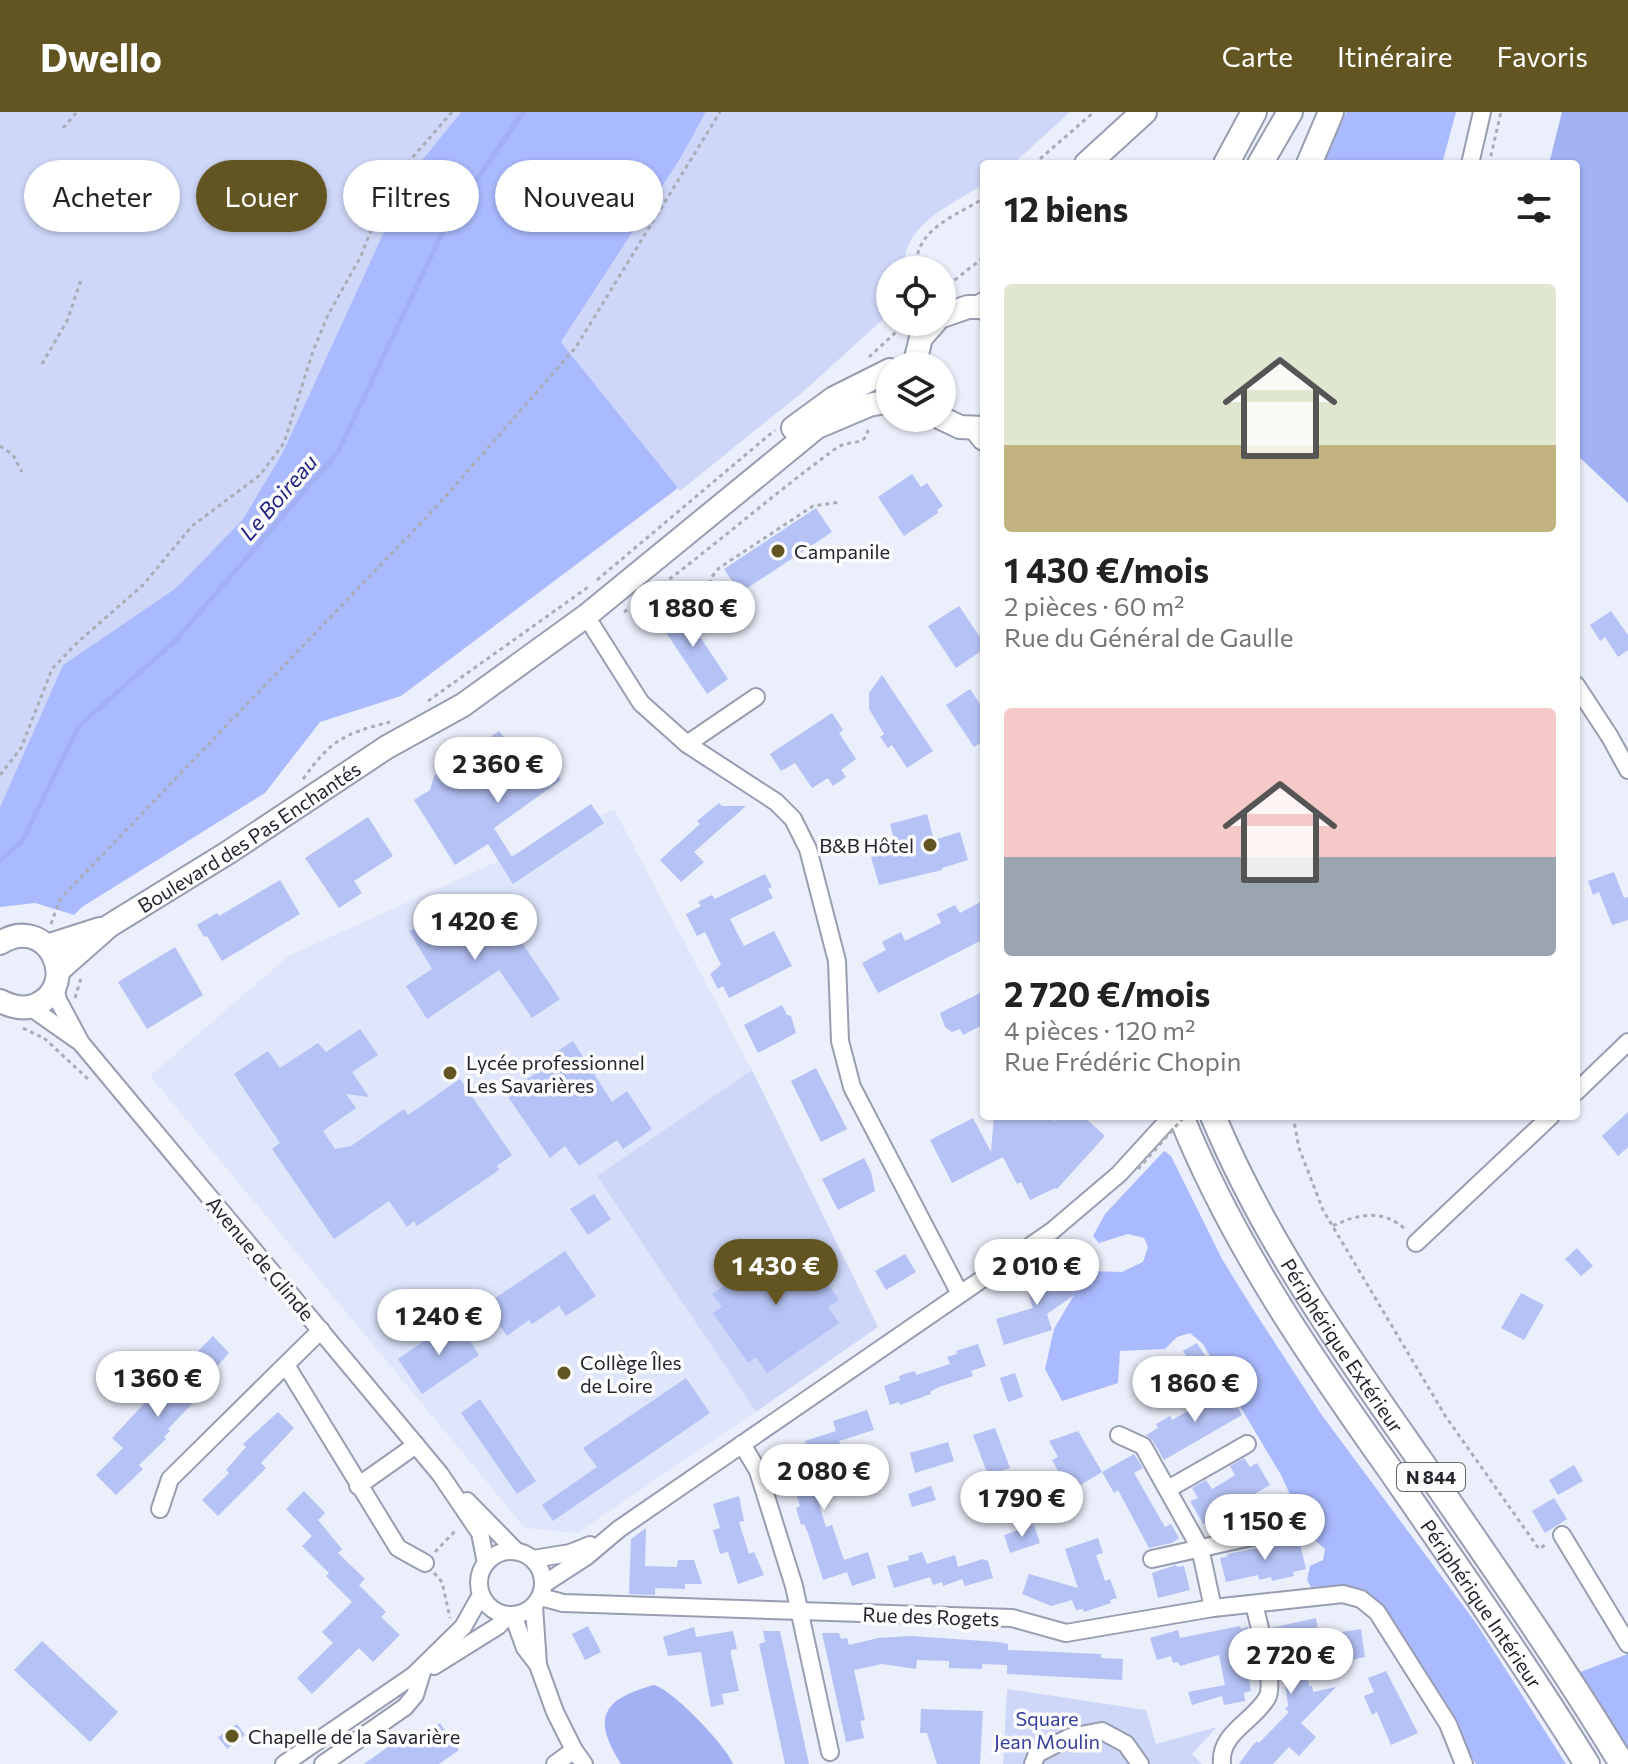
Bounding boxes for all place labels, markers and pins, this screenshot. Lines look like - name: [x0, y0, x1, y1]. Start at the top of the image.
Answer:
- place label: Campanile: [794, 539, 890, 563]
- marker: Campanile: [769, 542, 787, 560]
- pin: 1 880 €: [619, 581, 767, 649]
- pin: 2 360 €: [424, 737, 572, 805]
- place label: B&B Hôtel: [819, 833, 914, 857]
- marker: B&B Hôtel: [921, 836, 939, 854]
- pin: 1 420 €: [401, 894, 549, 962]
- place label: Lycée professionnel Les Savarières: [466, 1050, 645, 1097]
- marker: Lycée professionnel Les Savarières: [441, 1064, 459, 1082]
- pin: 1 430 €: [702, 1239, 850, 1307]
- pin: 2 010 €: [963, 1239, 1111, 1307]
- pin: 1 240 €: [365, 1289, 513, 1357]
- place label: Collège Îles de Loire: [580, 1350, 682, 1397]
- pin: 1 360 €: [84, 1351, 232, 1419]
- pin: 1 860 €: [1121, 1356, 1269, 1424]
- marker: Collège Îles de Loire: [555, 1364, 573, 1382]
- pin: 2 080 €: [750, 1444, 898, 1512]
- pin: 1 790 €: [948, 1471, 1096, 1539]
- pin: 1 150 €: [1191, 1494, 1339, 1562]
- pin: 2 720 €: [1217, 1628, 1365, 1696]
- place label: Chapelle de la Savarière: [248, 1724, 460, 1748]
- marker: Chapelle de la Savarière: [223, 1727, 241, 1745]

